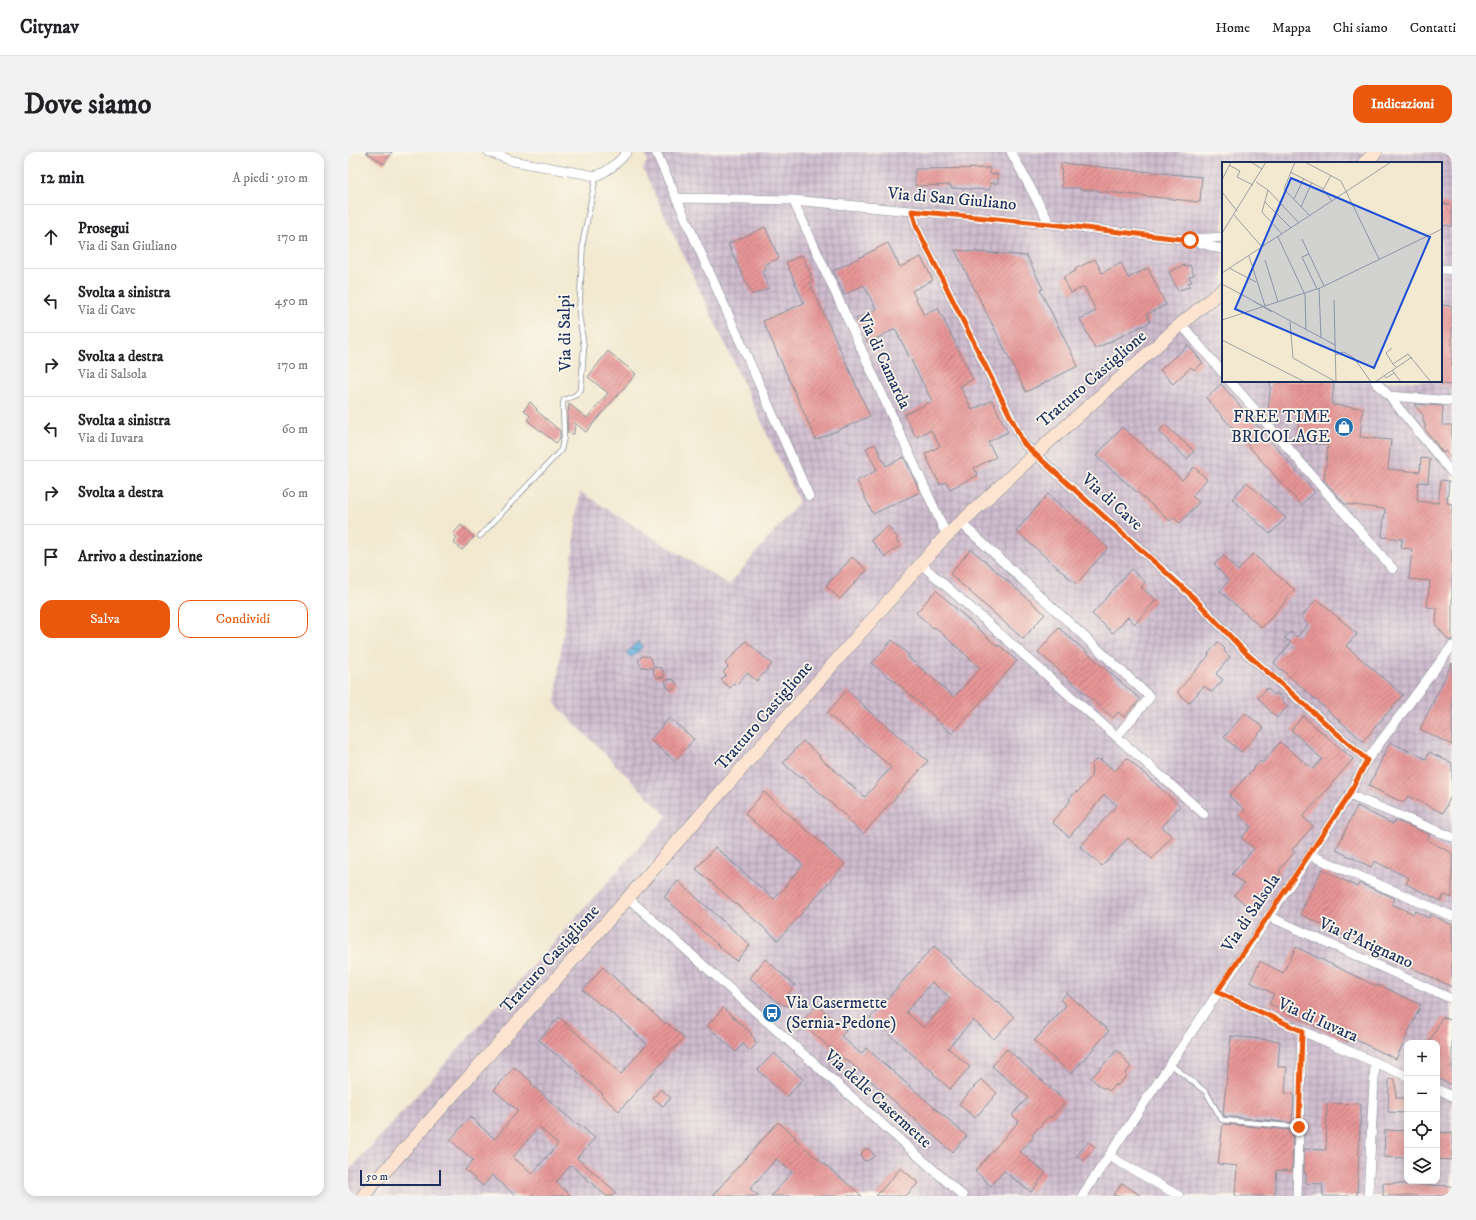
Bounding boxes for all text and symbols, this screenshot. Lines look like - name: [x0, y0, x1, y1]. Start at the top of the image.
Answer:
- text: Citynav: [20, 16, 79, 39]
- text: Home: [1215, 19, 1250, 37]
- text: Mappa: [1272, 19, 1311, 37]
- text: Chi siamo: [1333, 19, 1388, 37]
- text: Contatti: [1410, 19, 1456, 37]
- button: Indicazioni: [1353, 85, 1452, 123]
- text: Dove siamo: [24, 87, 151, 122]
- inset map: [1222, 162, 1442, 382]
- text: 12 min: [40, 167, 84, 189]
- text: A piedi · 910 m: [232, 170, 308, 186]
- street label: Via di San Giuliano: [886, 182, 1017, 216]
- text: Prosegui: [78, 219, 129, 238]
- icon: ahead: [40, 226, 62, 248]
- text: 170 m: [277, 229, 308, 245]
- route start: [1181, 231, 1199, 249]
- text: Via di San Giuliano: [78, 238, 177, 254]
- text: Svolta a sinistra: [78, 283, 170, 302]
- icon: left: [40, 290, 62, 312]
- text: 450 m: [275, 293, 308, 309]
- street label: Via di Salpi: [553, 295, 577, 372]
- text: Via di Cave: [78, 302, 136, 318]
- street label: Via di Camarda: [852, 309, 916, 413]
- street label: Tratturo Castiglione: [1033, 325, 1151, 433]
- text: Svolta a destra: [78, 347, 163, 366]
- icon: right: [40, 354, 62, 376]
- text: 170 m: [277, 357, 308, 373]
- text: Via di Salsola: [78, 366, 147, 382]
- place label: FREE TIME BRICOLAGE: [1231, 406, 1330, 448]
- text: Svolta a sinistra: [78, 411, 170, 430]
- shop icon: FREE TIME BRICOLAGE: [1333, 416, 1355, 438]
- icon: left: [40, 418, 62, 440]
- text: 60 m: [282, 421, 308, 437]
- text: Via di Iuvara: [78, 430, 143, 446]
- street label: Via di Cave: [1076, 468, 1147, 535]
- icon: right: [40, 482, 62, 504]
- text: Svolta a destra: [78, 483, 163, 502]
- text: 60 m: [282, 485, 308, 501]
- icon: arrive: [40, 546, 62, 568]
- text: Arrivo a destinazione: [78, 547, 202, 566]
- button: Salva: [40, 600, 170, 638]
- button: Condividi: [178, 600, 308, 638]
- street label: Tratturo Castiglione: [710, 657, 818, 775]
- street label: Via di Salsola: [1216, 869, 1286, 957]
- street label: Tratturo Castiglione: [496, 900, 604, 1018]
- street label: Via d'Arignano: [1314, 912, 1417, 974]
- place label: Via Casermette (Sernia-Pedone): [785, 992, 896, 1034]
- street label: Via di Iuvara: [1274, 992, 1362, 1048]
- bus stop icon: Via Casermette (Sernia-Pedone): [761, 1002, 783, 1024]
- map controls: [1404, 1040, 1440, 1184]
- button: +: [1404, 1040, 1440, 1076]
- street label: Via delle Casermette: [819, 1044, 936, 1153]
- button: −: [1404, 1076, 1440, 1112]
- button: locate: [1404, 1112, 1440, 1148]
- route end: [1290, 1118, 1308, 1136]
- button: layers: [1404, 1148, 1440, 1184]
- scale bar: [360, 1168, 441, 1187]
- text: 50 m: [366, 1170, 388, 1184]

